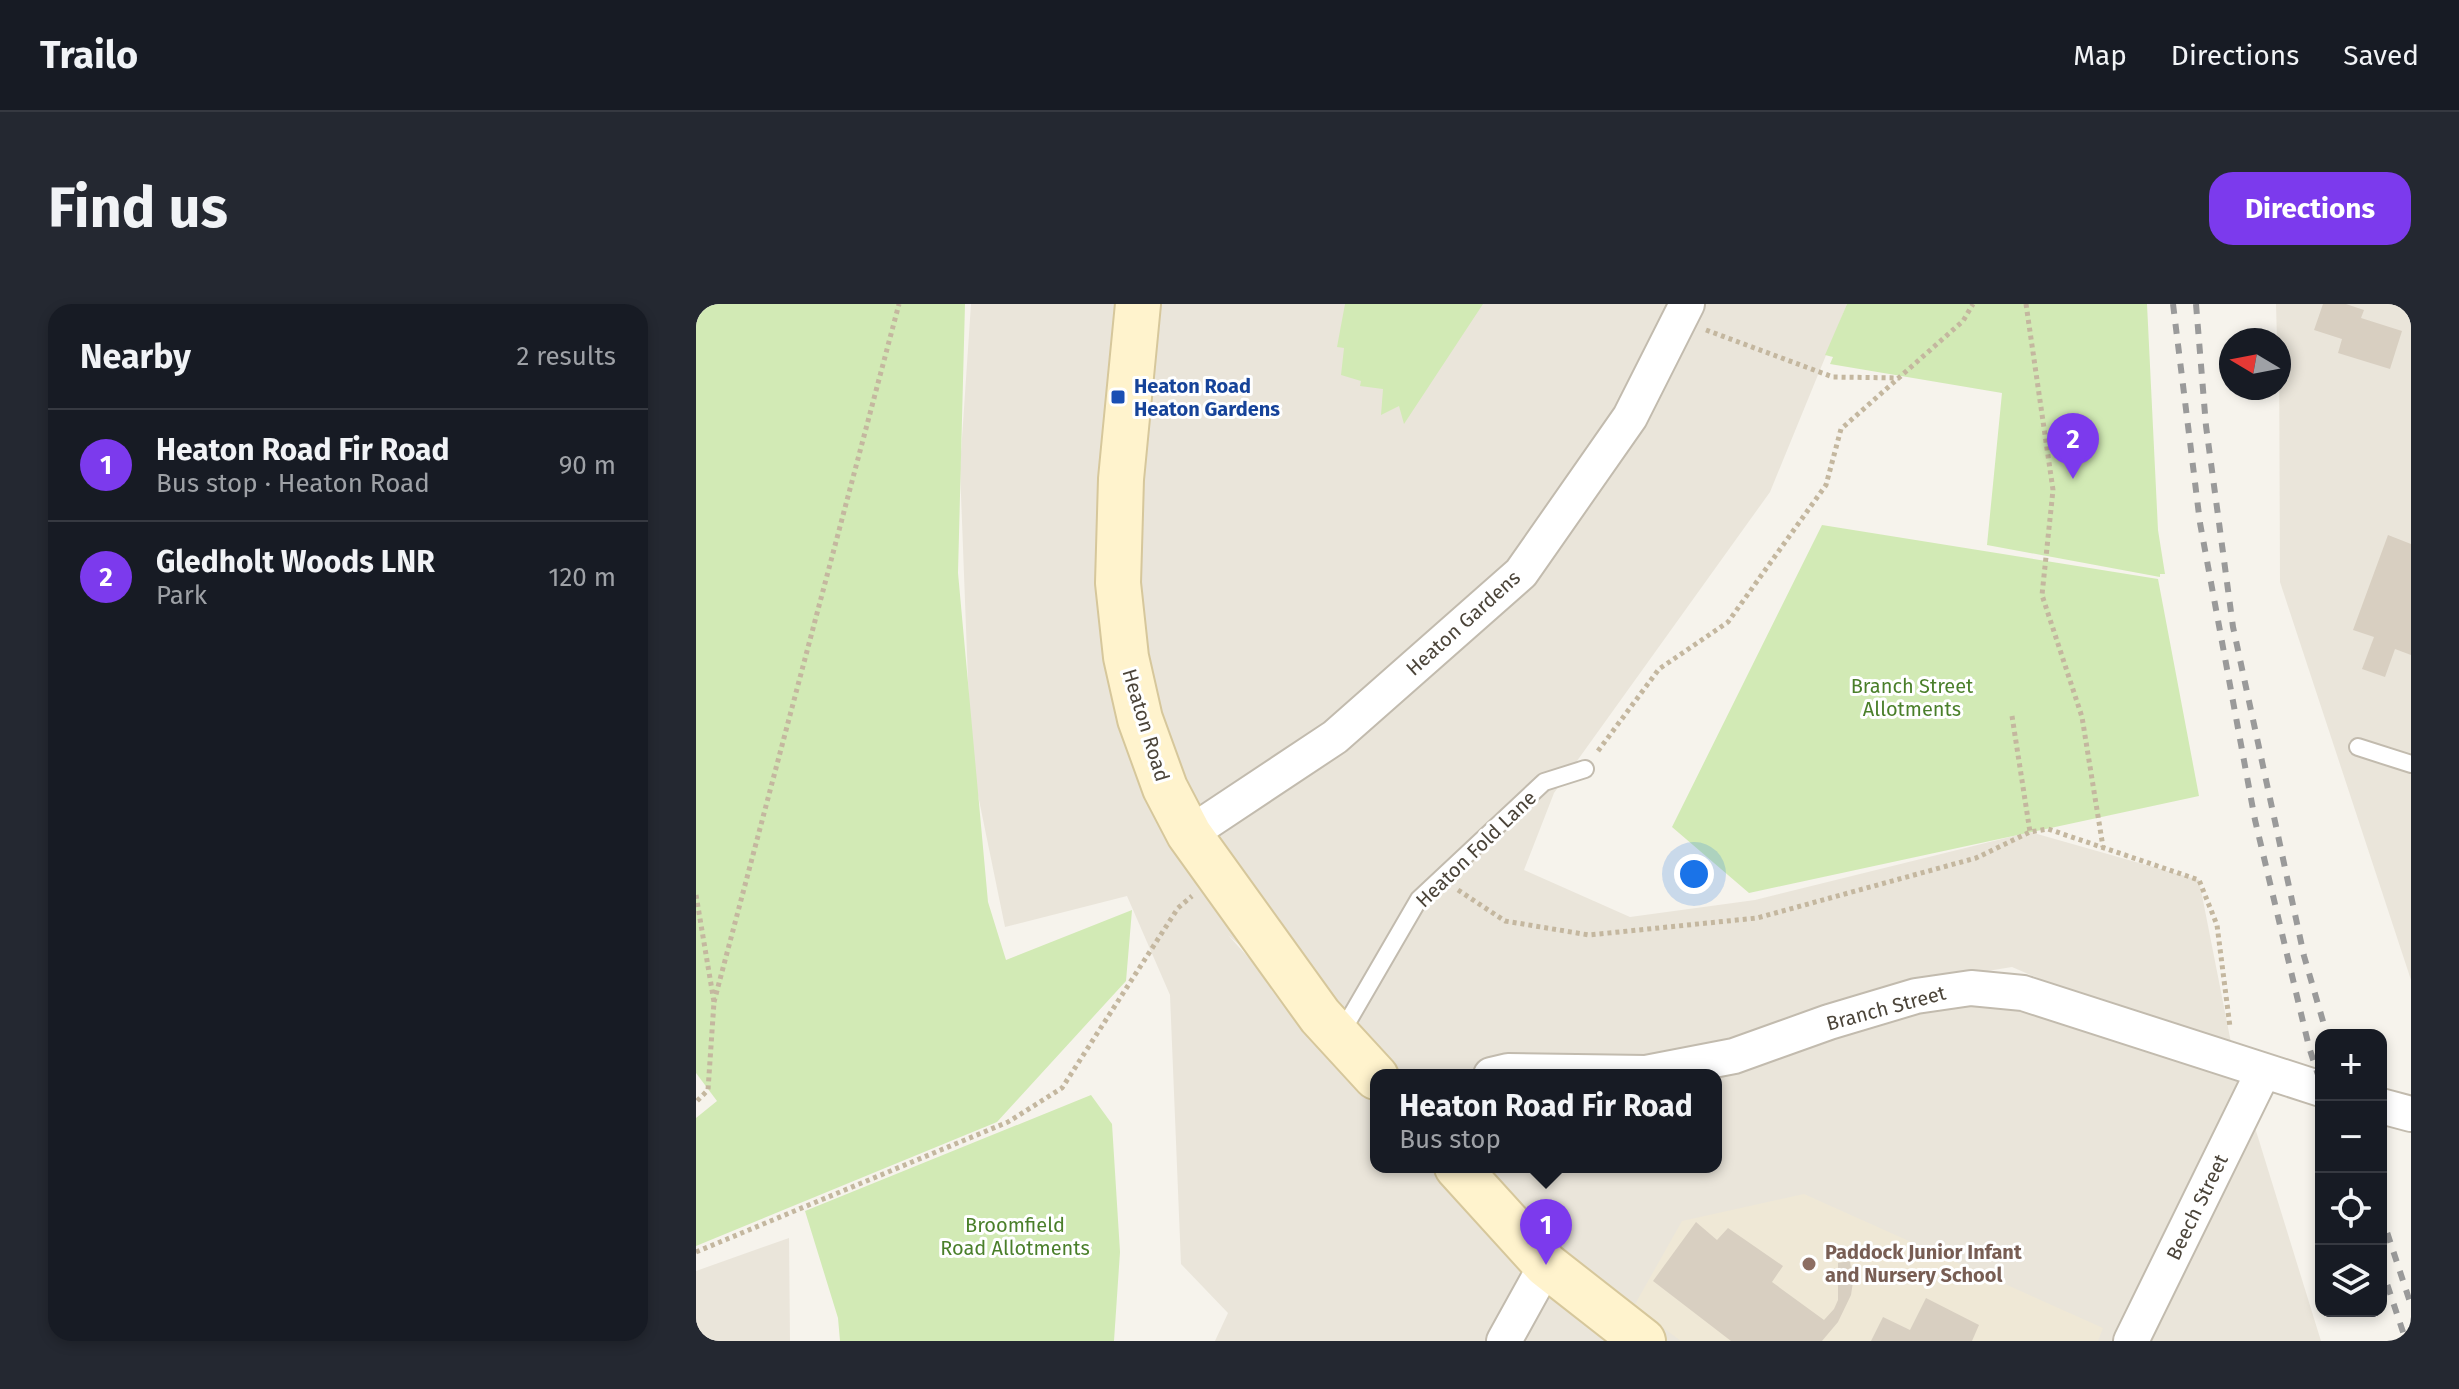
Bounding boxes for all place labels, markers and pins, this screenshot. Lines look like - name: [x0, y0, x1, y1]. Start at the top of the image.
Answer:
- place label: Heaton Road Heaton Gardens: [1134, 374, 1280, 421]
- marker: Heaton Road Heaton Gardens: [1109, 388, 1127, 406]
- pin: 2: [2047, 413, 2099, 479]
- pin: 1: [1520, 1199, 1572, 1265]
- place label: Paddock Junior Infant and Nursery School: [1825, 1240, 2022, 1287]
- marker: Paddock Junior Infant and Nursery School: [1800, 1255, 1818, 1273]

